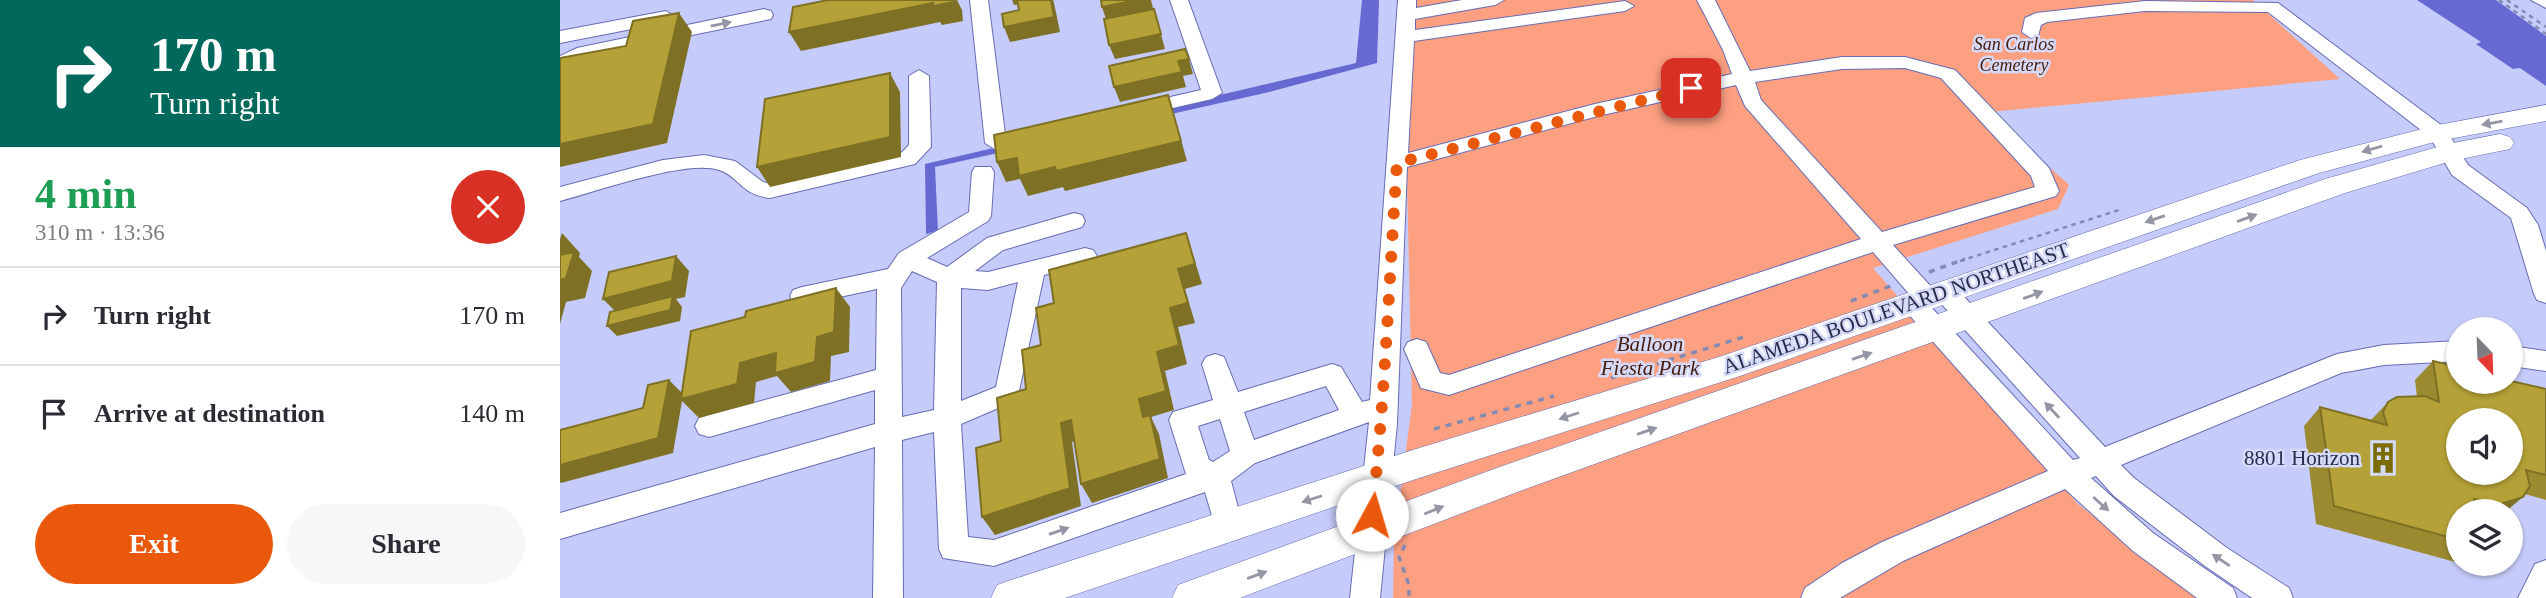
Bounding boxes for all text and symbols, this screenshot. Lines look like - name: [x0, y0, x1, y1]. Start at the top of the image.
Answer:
- one-way arrow: [710, 18, 732, 29]
- text: 170 m: [150, 27, 277, 82]
- icon: right: [35, 28, 126, 119]
- park label: San Carlos Cemetery: [1974, 34, 2054, 75]
- pin: [1661, 58, 1721, 118]
- icon: arrive: [1672, 69, 1710, 107]
- text: Turn right: [150, 85, 280, 121]
- one-way arrow: [2481, 118, 2503, 129]
- one-way arrow: [2360, 144, 2382, 155]
- button: close: [451, 170, 525, 244]
- text: 4 min: [35, 171, 137, 217]
- one-way arrow: [2236, 212, 2257, 223]
- one-way arrow: [2145, 214, 2166, 225]
- text: 310 m · 13:36: [35, 220, 165, 245]
- street label: ALAMEDA BOULEVARD NORTHEAST: [1720, 237, 2072, 379]
- one-way arrow: [2022, 289, 2043, 300]
- icon: right: [35, 297, 73, 335]
- text: Turn right: [94, 301, 211, 330]
- text: 170 m: [459, 301, 525, 330]
- north arrow: [2446, 317, 2524, 394]
- map controls: [2446, 317, 2523, 576]
- park label: Balloon Fiesta Park: [1600, 332, 1700, 380]
- one-way arrow: [1851, 350, 1872, 361]
- icon: arrive: [35, 395, 73, 433]
- text: Arrive at destination: [94, 399, 325, 428]
- text: 140 m: [459, 399, 525, 428]
- one-way arrow: [2044, 402, 2060, 419]
- button: sound: [2446, 408, 2523, 485]
- one-way arrow: [1558, 411, 1579, 422]
- one-way arrow: [1637, 425, 1658, 436]
- building icon: 8801 Horizon: [2366, 441, 2400, 475]
- place label: 8801 Horizon: [2244, 446, 2360, 470]
- position arrow: [1335, 478, 1409, 552]
- one-way arrow: [1301, 494, 1322, 505]
- one-way arrow: [2092, 496, 2109, 511]
- button: layers: [2446, 499, 2523, 576]
- button: Exit: [35, 504, 273, 584]
- button: Share: [287, 504, 525, 584]
- one-way arrow: [1423, 504, 1444, 515]
- one-way arrow: [1048, 525, 1069, 536]
- one-way arrow: [2211, 554, 2231, 567]
- one-way arrow: [1246, 569, 1267, 580]

